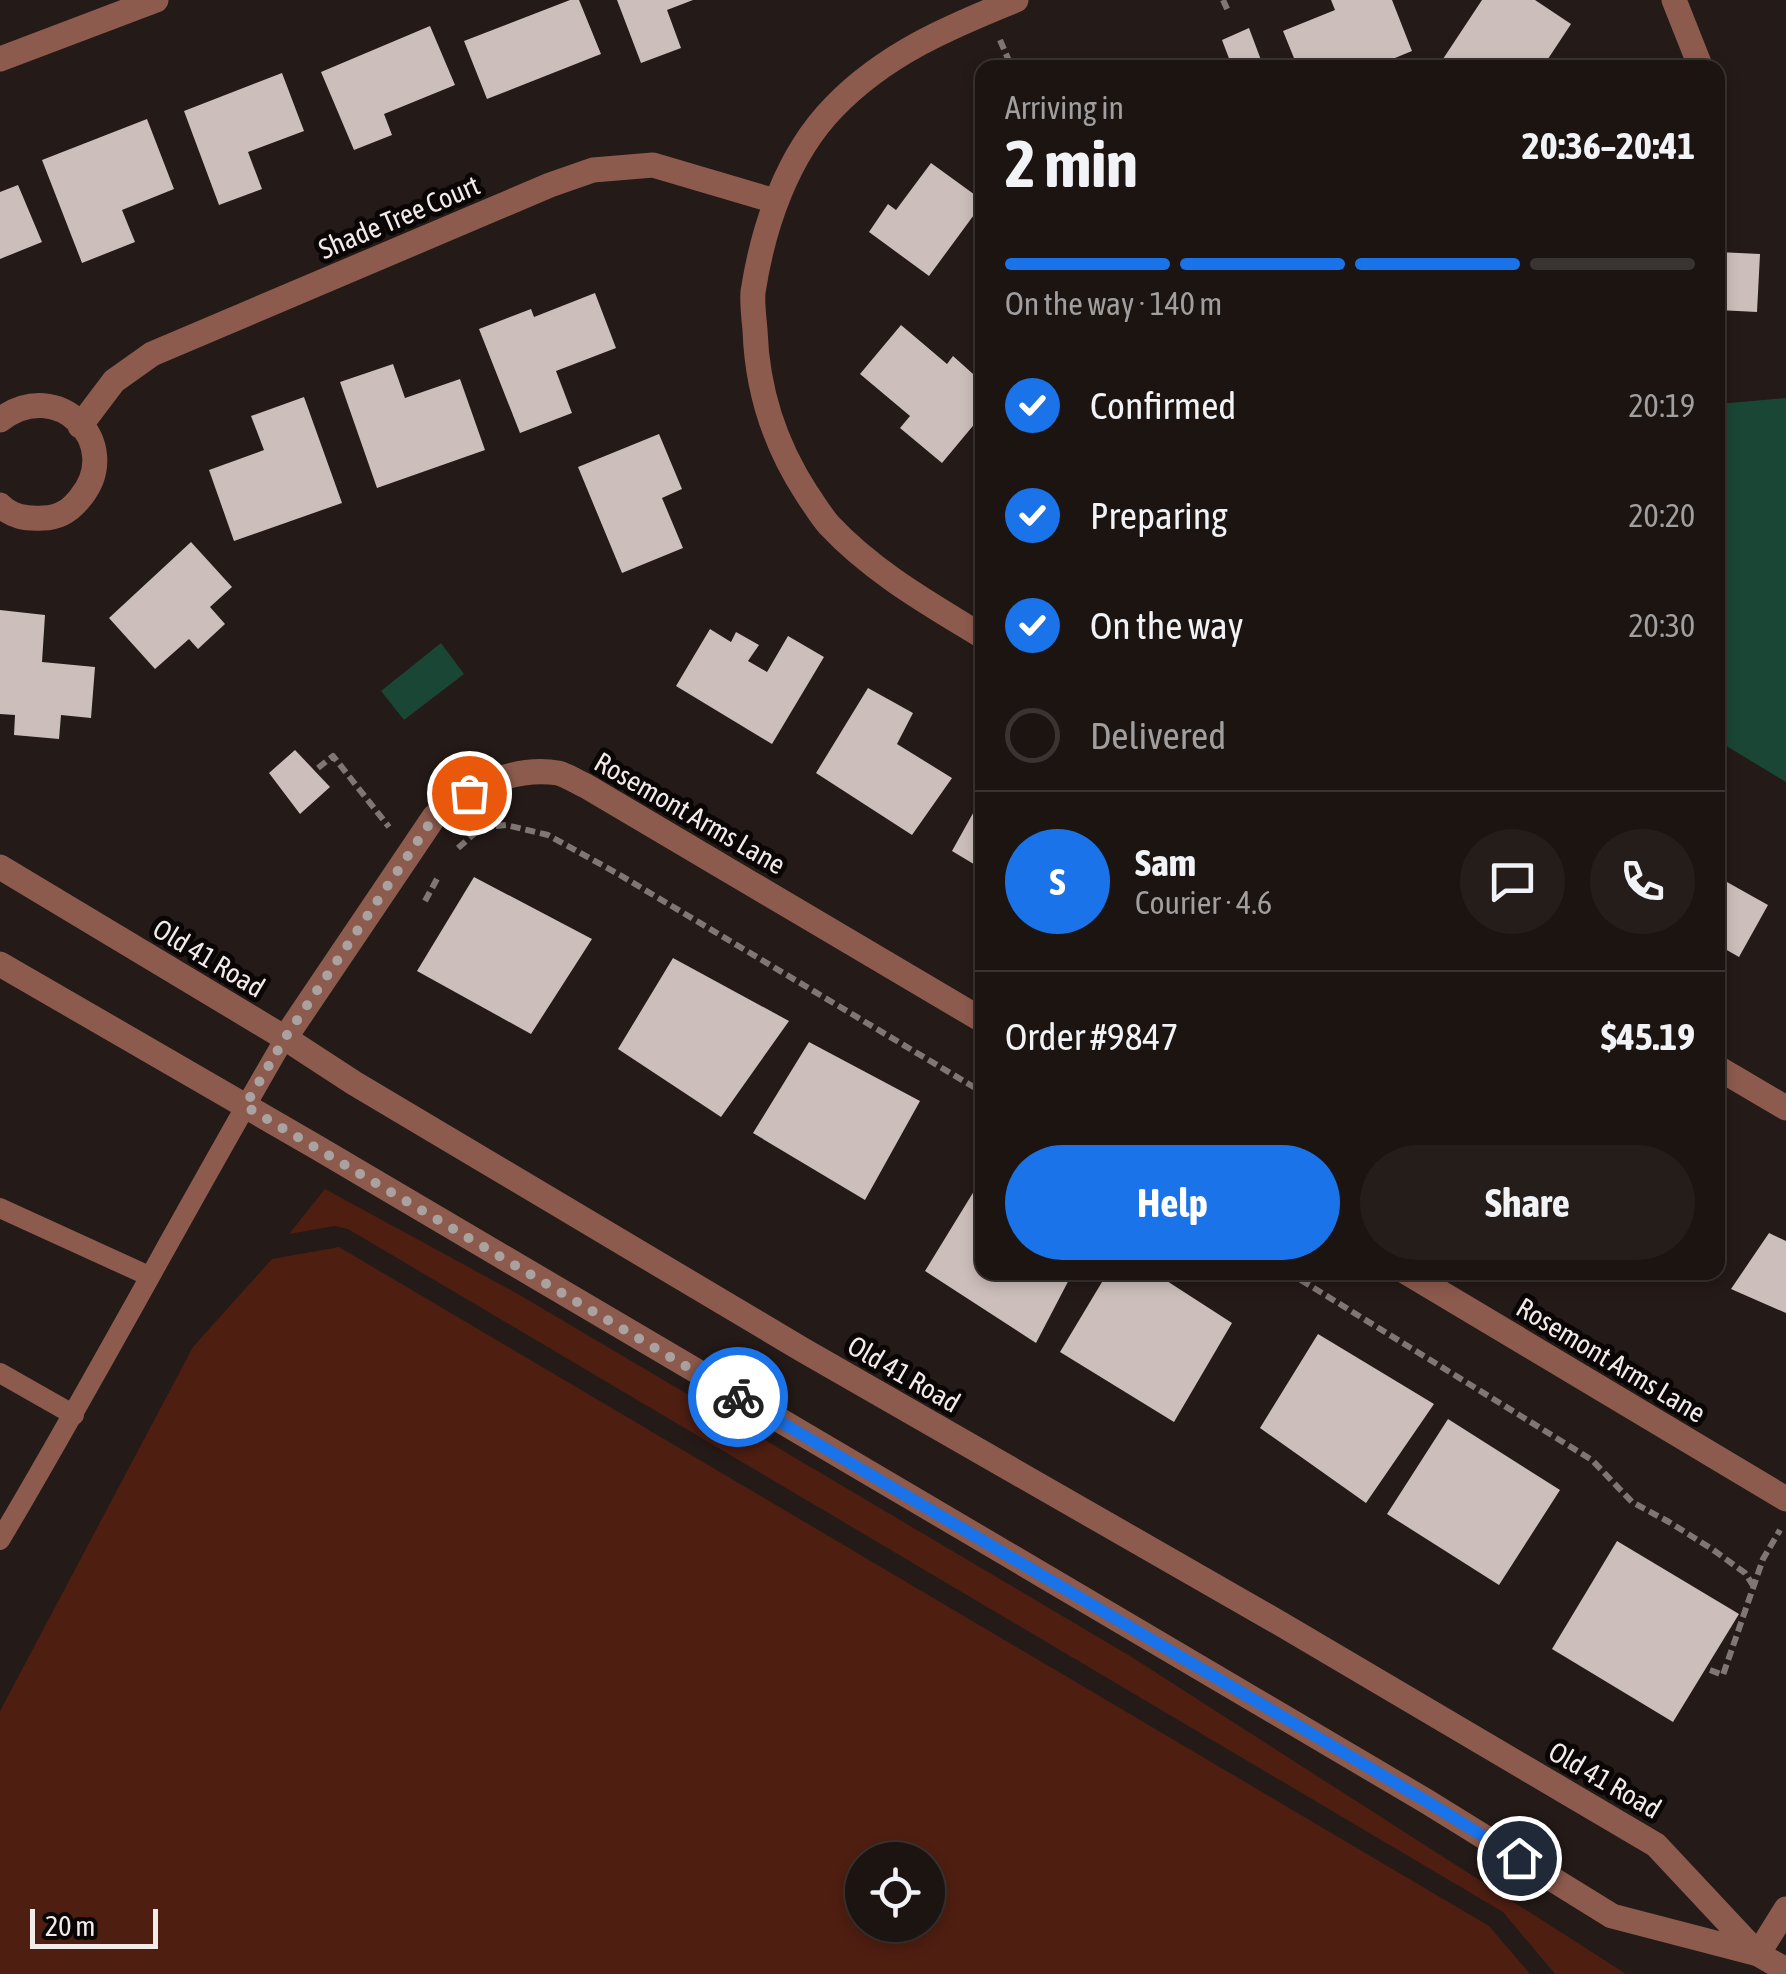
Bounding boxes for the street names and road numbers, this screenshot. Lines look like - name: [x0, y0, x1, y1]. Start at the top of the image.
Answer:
- street label: Shade Tree Court: [314, 169, 484, 265]
- street label: Rosemont Arms Lane: [589, 745, 791, 881]
- street label: Old 41 Road: [148, 912, 270, 1004]
- street label: Rosemont Arms Lane: [1511, 1291, 1711, 1429]
- street label: Old 41 Road: [842, 1329, 966, 1419]
- street label: Old 41 Road: [1543, 1735, 1667, 1825]

